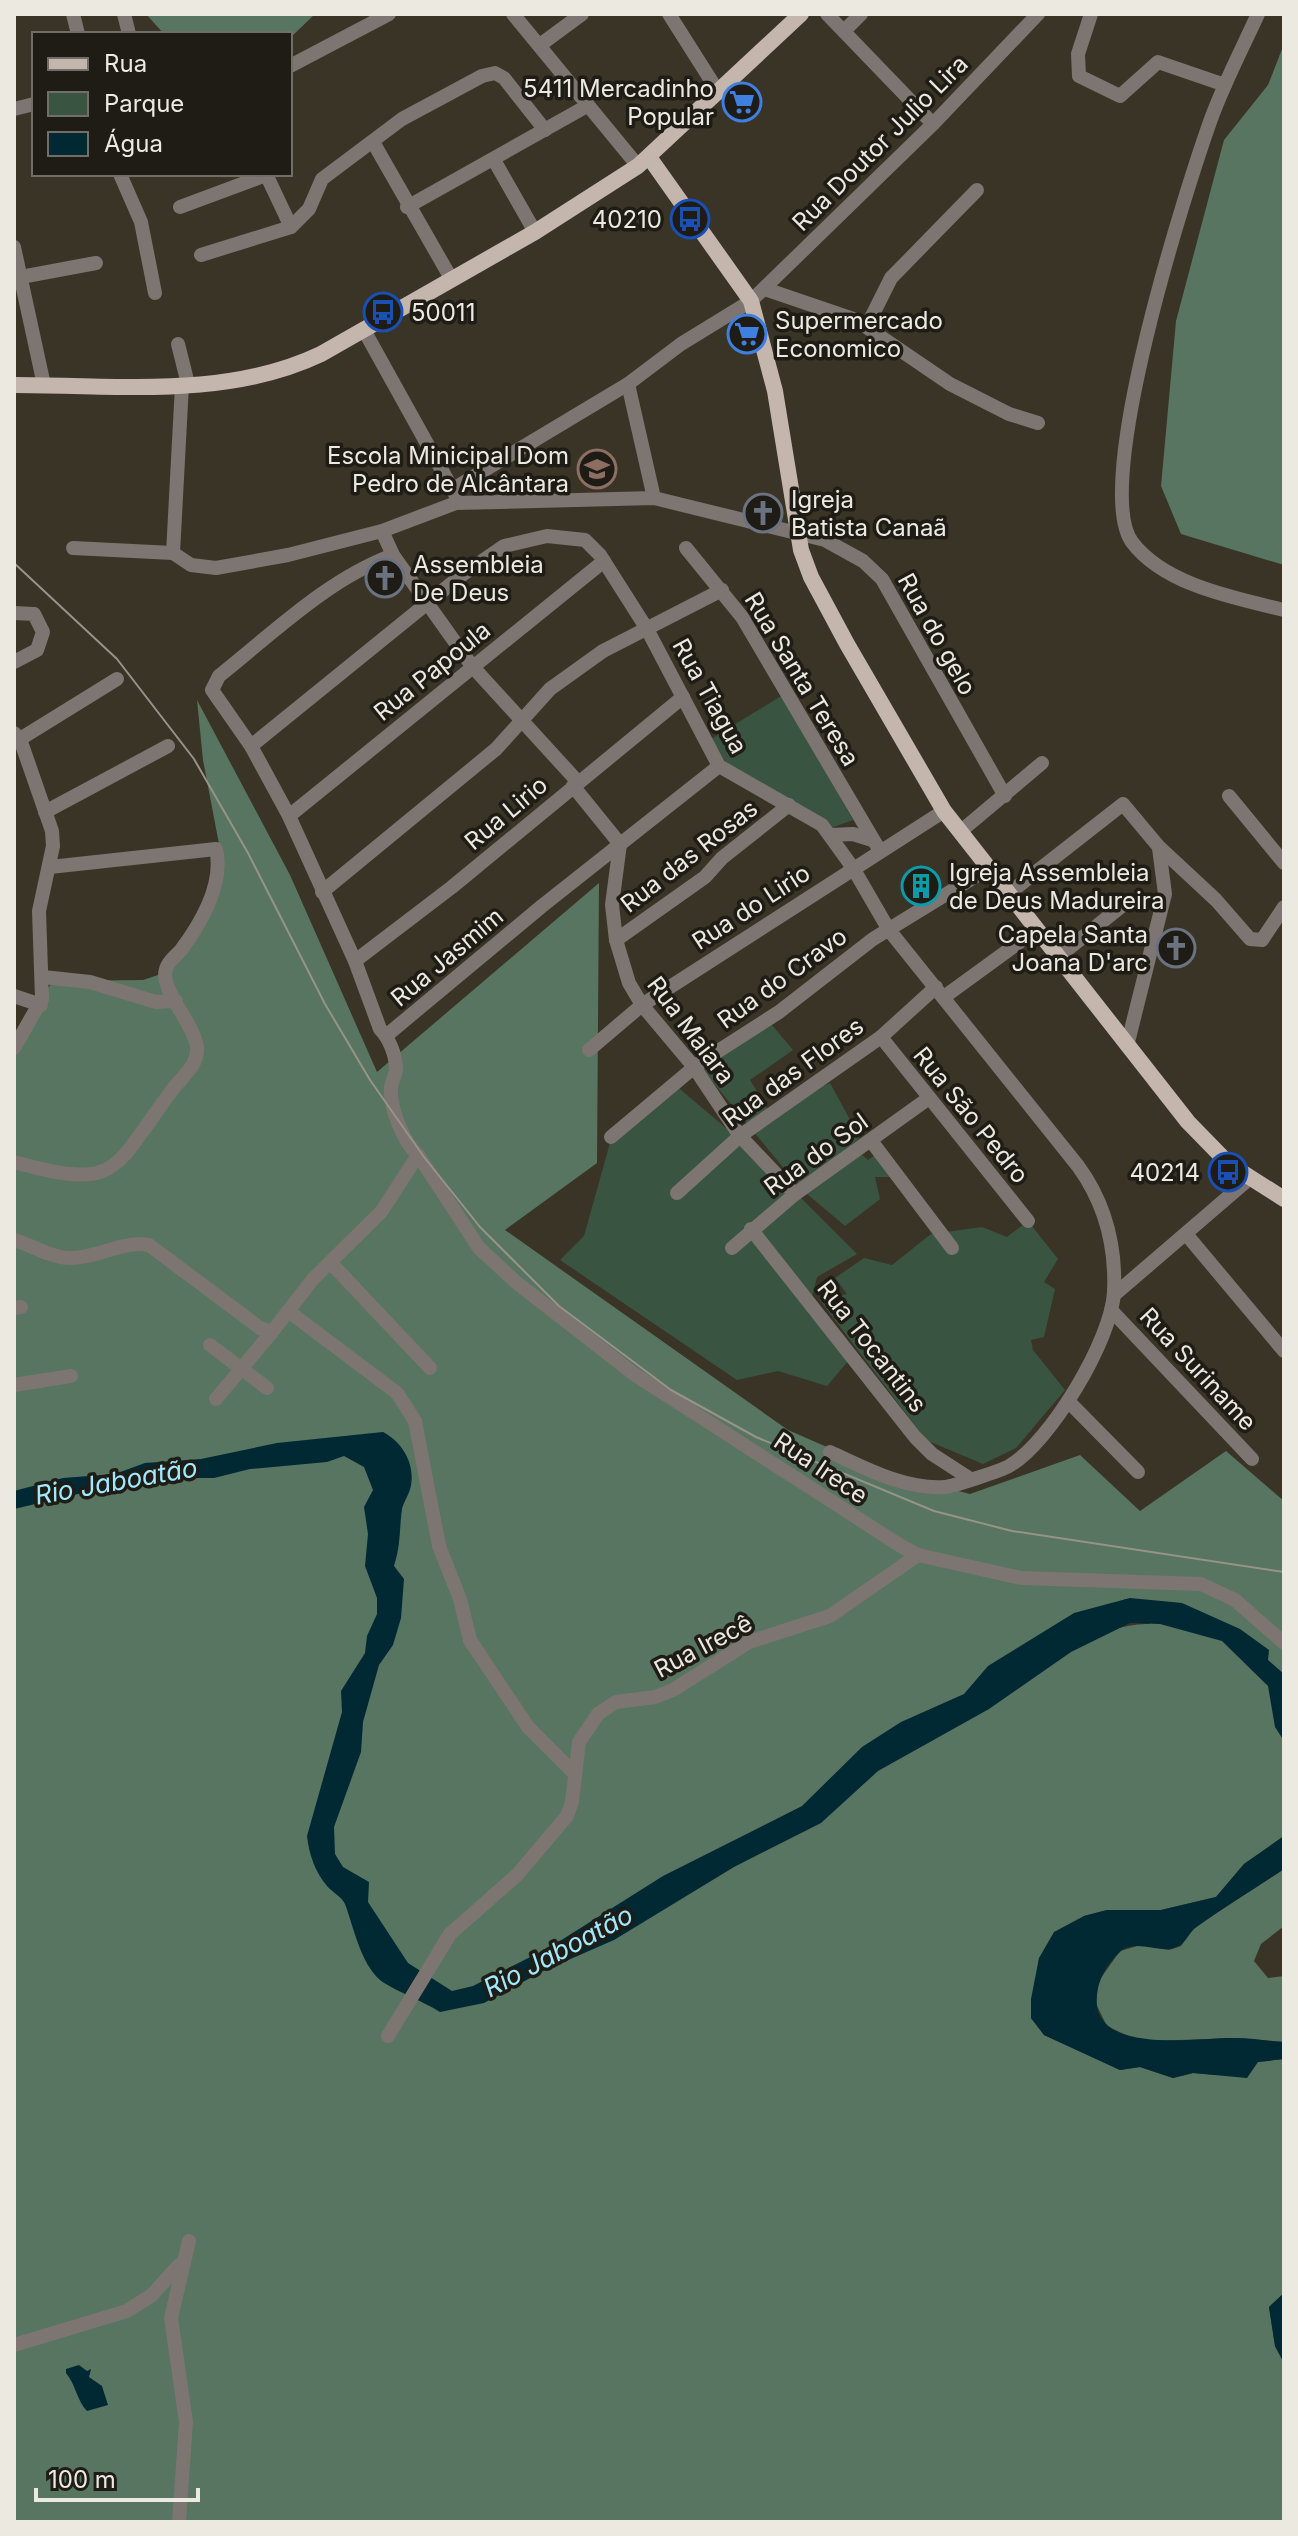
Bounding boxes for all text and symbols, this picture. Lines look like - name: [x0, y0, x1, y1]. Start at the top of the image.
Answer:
- legend: [32, 32, 292, 176]
- text: Rua: [104, 49, 147, 78]
- street label: Rua Doutor Julio Lira: [786, 49, 974, 237]
- place label: 5411 Mercadinho Popular: [523, 74, 714, 131]
- supermarket icon: 5411 Mercadinho Popular: [721, 81, 763, 123]
- text: Parque: [104, 89, 184, 118]
- text: Água: [104, 128, 163, 158]
- bus stop icon: 40210: [669, 198, 711, 240]
- place label: 40210: [592, 205, 662, 234]
- bus stop icon: 50011: [362, 291, 404, 333]
- place label: 50011: [411, 298, 475, 327]
- place label: Supermercado Economico: [775, 306, 943, 363]
- supermarket icon: Supermercado Economico: [726, 313, 768, 355]
- place label: Escola Minicipal Dom Pedro de Alcântara: [327, 441, 569, 498]
- school or university icon: Escola Minicipal Dom Pedro de Alcântara: [576, 448, 618, 490]
- place label: Igreja Batista Canaã: [791, 485, 947, 542]
- church icon: Igreja Batista Canaã: [742, 492, 784, 534]
- place label: Assembleia De Deus: [413, 550, 544, 607]
- church icon: Assembleia De Deus: [364, 557, 406, 599]
- street label: Rua do gelo: [892, 568, 982, 700]
- street label: Rua Santa Teresa: [739, 587, 865, 771]
- street label: Rua Papoula: [368, 615, 496, 727]
- street label: Rua Tiagua: [667, 633, 753, 759]
- street label: Rua Lirio: [459, 770, 553, 856]
- street label: Rua das Rosas: [615, 794, 763, 918]
- street label: Rua do Lirio: [687, 858, 815, 956]
- place label: Igreja Assembleia de Deus Madureira: [949, 858, 1164, 915]
- building icon: Igreja Assembleia de Deus Madureira: [900, 865, 942, 907]
- street label: Rua Jasmim: [385, 902, 509, 1012]
- place label: Capela Santa Joana D'arc: [998, 920, 1148, 977]
- street label: Rua do Cravo: [712, 921, 852, 1035]
- church icon: Capela Santa Joana D'arc: [1155, 927, 1197, 969]
- street label: Rua Maiara: [641, 971, 741, 1089]
- street label: Rua das Flores: [717, 1011, 869, 1133]
- street label: Rua São Pedro: [907, 1041, 1035, 1189]
- street label: Rua do Sol: [758, 1107, 874, 1201]
- bus stop icon: 40214: [1207, 1151, 1249, 1193]
- place label: 40214: [1129, 1158, 1200, 1187]
- street label: Rua Tocantins: [811, 1274, 933, 1418]
- street label: Rua Suriname: [1134, 1302, 1262, 1436]
- street label: Rua Irece: [769, 1426, 873, 1510]
- water label: Rio Jaboatão: [32, 1451, 200, 1511]
- street label: Rua Irecê: [649, 1608, 757, 1684]
- water label: Rio Jaboatão: [478, 1899, 638, 2003]
- scale bar: [36, 2452, 198, 2502]
- text: 100 m: [48, 2465, 116, 2494]

